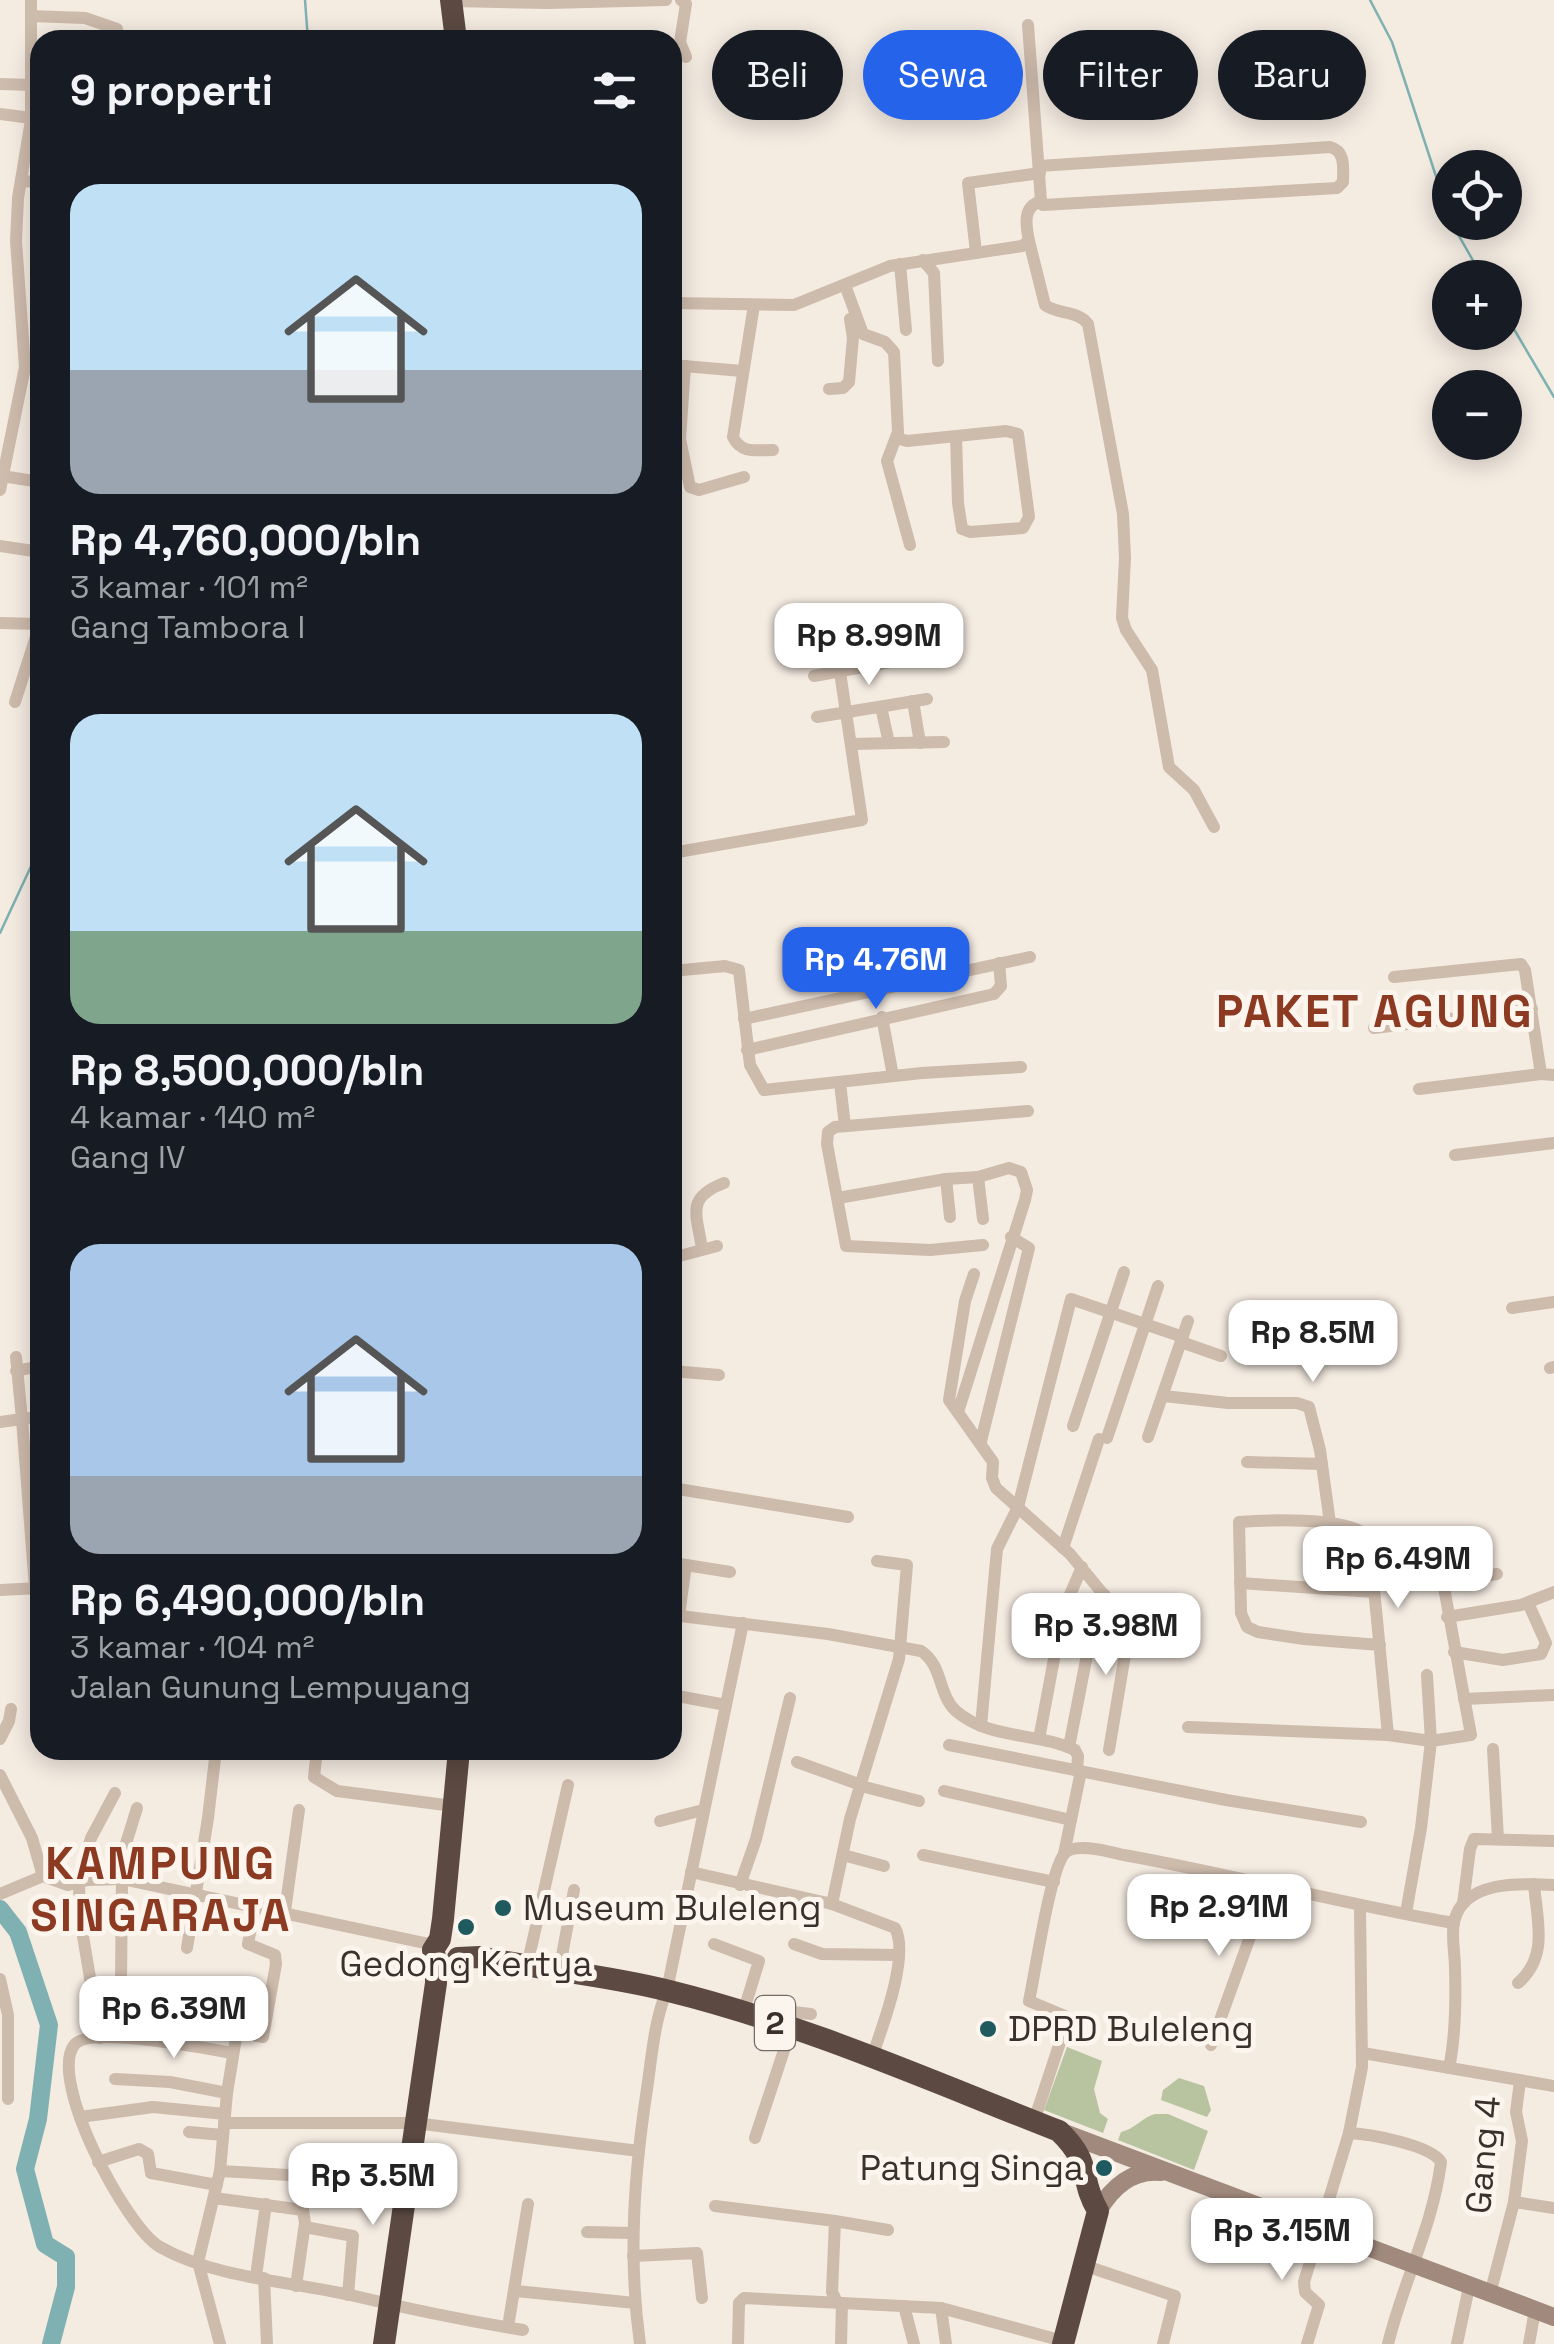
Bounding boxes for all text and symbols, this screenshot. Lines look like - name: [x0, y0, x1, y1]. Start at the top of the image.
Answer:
- chip: Beli: [712, 30, 843, 120]
- chip: Sewa: [863, 30, 1023, 120]
- chip: Filter: [1043, 30, 1198, 120]
- chip: Baru: [1218, 30, 1366, 120]
- icon: filters: [587, 63, 642, 118]
- text: 9 properti: [70, 64, 273, 117]
- map controls: [1432, 150, 1522, 460]
- button: locate: [1432, 150, 1522, 240]
- icon: home: [266, 249, 446, 429]
- button: +: [1432, 260, 1522, 350]
- button: −: [1432, 370, 1522, 460]
- text: Rp 4,760,000/bln: [70, 514, 421, 567]
- text: 3 kamar · 101 m²: [70, 567, 308, 607]
- pin: Rp 8.99M: [766, 603, 972, 688]
- text: Gang Tambora I: [70, 607, 305, 647]
- text: Rp 8.99M: [796, 615, 942, 655]
- icon: home: [266, 779, 446, 959]
- pin: Rp 4.76M: [773, 927, 979, 1012]
- text: Rp 4.76M: [804, 939, 948, 979]
- district label: PAKET AGUNG: [1216, 983, 1534, 1040]
- text: Rp 8,500,000/bln: [70, 1044, 424, 1097]
- text: 4 kamar · 140 m²: [70, 1097, 315, 1137]
- text: Gang IV: [70, 1137, 186, 1177]
- pin: Rp 8.5M: [1221, 1300, 1405, 1385]
- icon: home: [266, 1309, 446, 1489]
- text: Rp 8.5M: [1251, 1312, 1375, 1352]
- pin: Rp 6.49M: [1295, 1526, 1501, 1611]
- text: Rp 6.49M: [1325, 1538, 1471, 1578]
- text: Rp 6,490,000/bln: [70, 1574, 425, 1627]
- pin: Rp 3.98M: [1003, 1593, 1209, 1678]
- text: Rp 3.98M: [1034, 1605, 1178, 1645]
- text: 3 kamar · 104 m²: [70, 1627, 315, 1667]
- text: Jalan Gunung Lempuyang: [70, 1667, 471, 1707]
- district label: KAMPUNG SINGARAJA: [30, 1835, 292, 1944]
- pin: Rp 2.91M: [1116, 1874, 1322, 1959]
- place label: Museum Buleleng: [523, 1886, 821, 1930]
- text: Rp 2.91M: [1149, 1886, 1289, 1926]
- marker: Museum Buleleng: [492, 1897, 514, 1919]
- marker: Gedong Kertya: [455, 1916, 477, 1938]
- place label: Gedong Kertya: [339, 1942, 593, 1986]
- pin: Rp 6.39M: [71, 1976, 277, 2061]
- text: Rp 6.39M: [101, 1988, 247, 2028]
- road number: 2: [755, 1996, 795, 2050]
- place label: DPRD Buleleng: [1008, 2007, 1254, 2051]
- marker: DPRD Buleleng: [977, 2018, 999, 2040]
- street label: Gang 4: [1456, 2094, 1510, 2216]
- pin: Rp 3.5M: [281, 2143, 465, 2228]
- place label: Patung Singa: [860, 2146, 1084, 2190]
- text: Rp 3.5M: [310, 2155, 436, 2195]
- marker: Patung Singa: [1093, 2157, 1115, 2179]
- pin: Rp 3.15M: [1179, 2198, 1385, 2283]
- text: Rp 3.15M: [1213, 2210, 1351, 2250]

